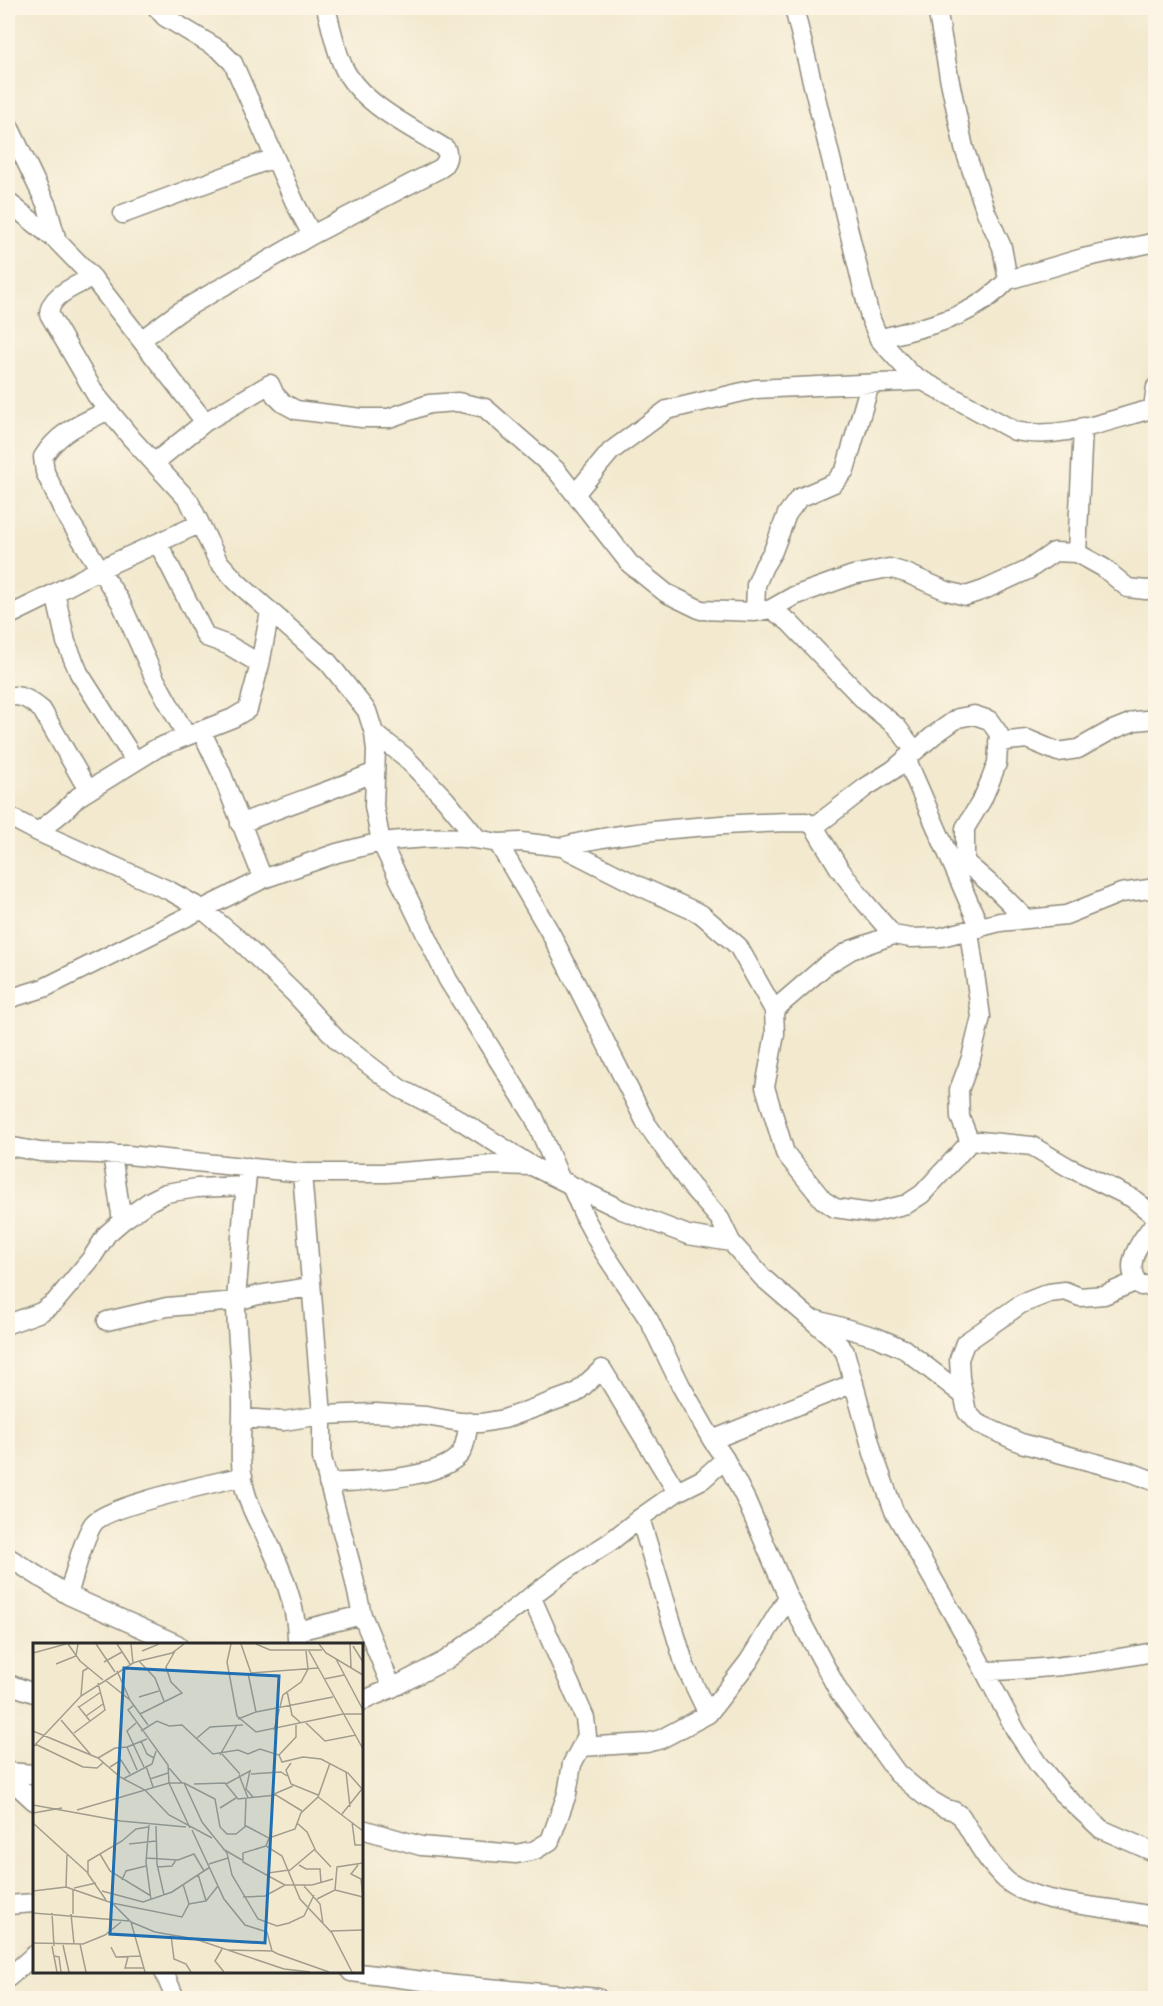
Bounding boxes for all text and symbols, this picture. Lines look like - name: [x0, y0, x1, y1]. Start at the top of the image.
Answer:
- inset map: [33, 1643, 363, 1973]

